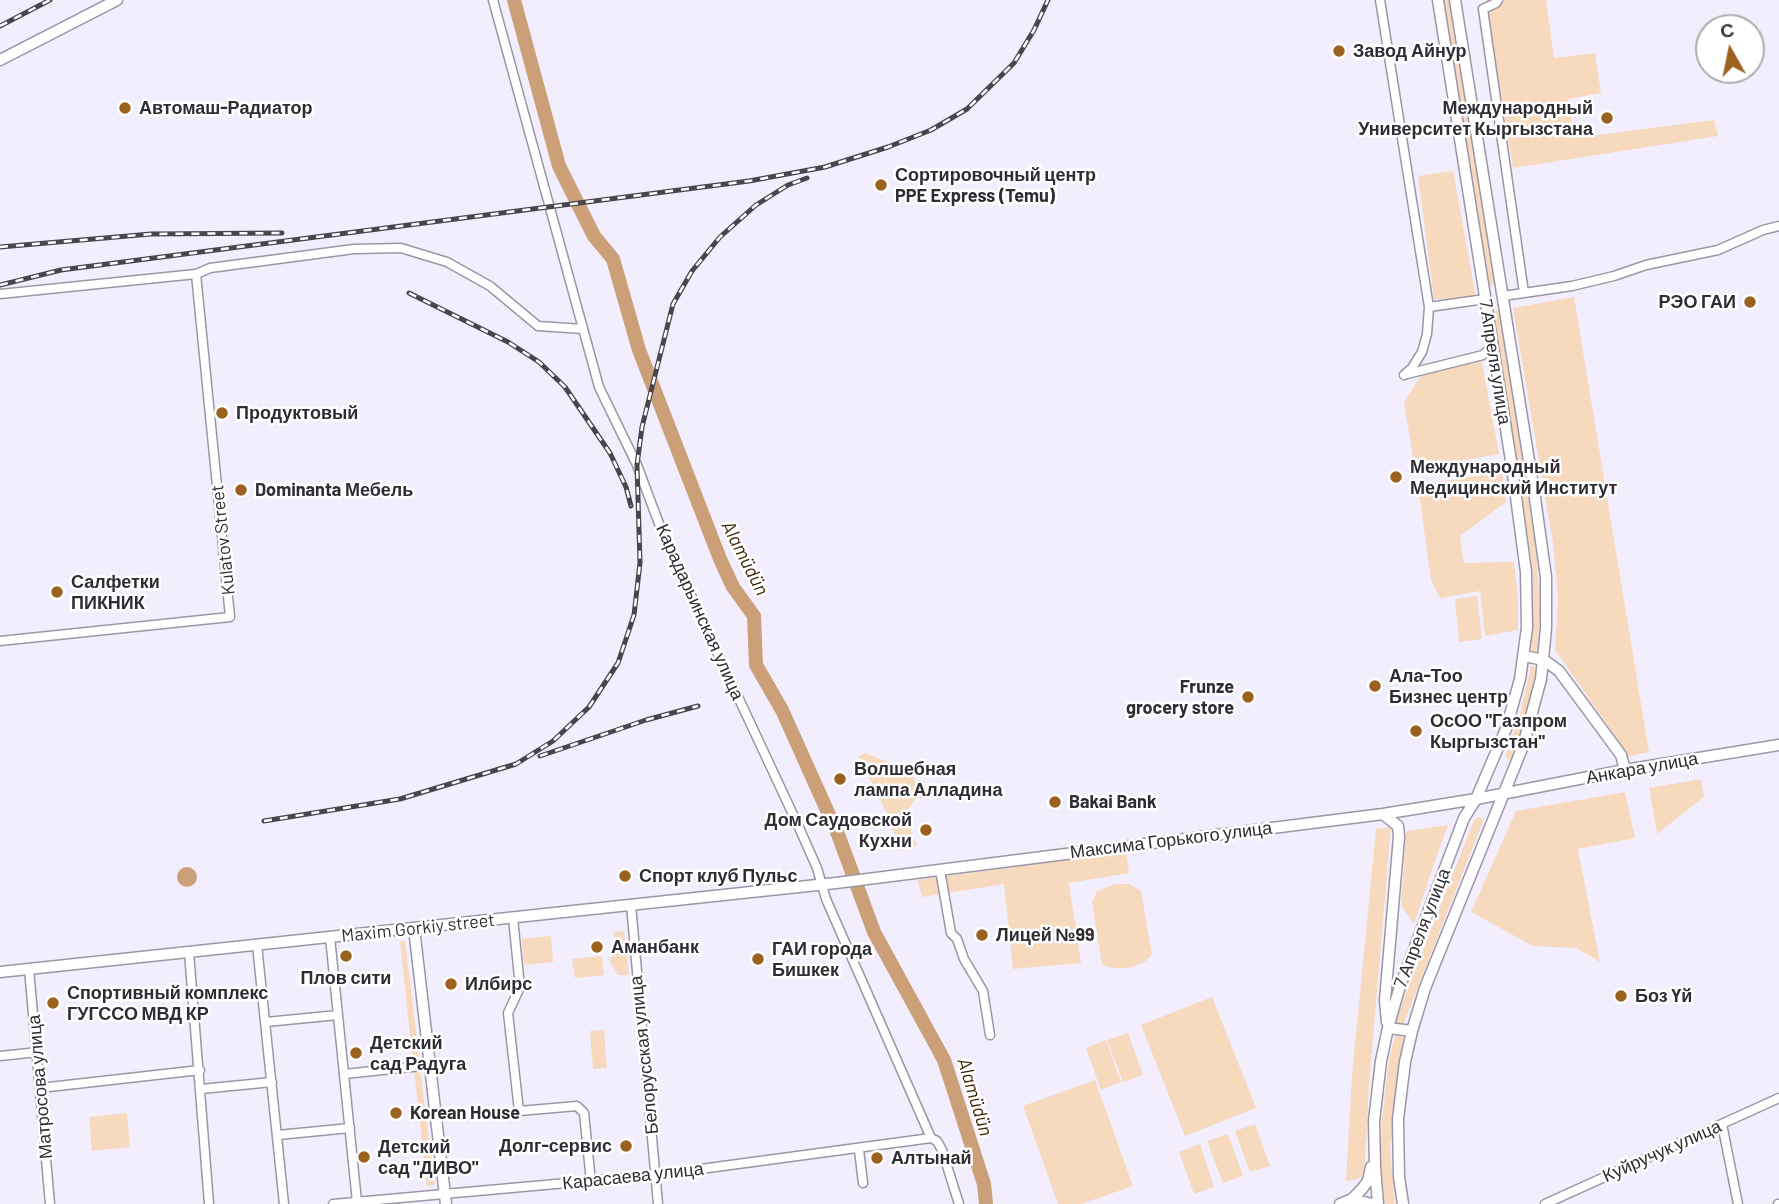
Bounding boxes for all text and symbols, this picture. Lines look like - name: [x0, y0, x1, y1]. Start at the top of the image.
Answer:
- north arrow: [1695, 14, 1765, 84]
- text: С: [1718, 17, 1736, 42]
- place label: Завод Айнур: [1353, 40, 1467, 62]
- marker: Завод Айнур: [1331, 43, 1347, 59]
- place label: Автомаш-Радиатор: [139, 97, 312, 119]
- place label: Международный Университет Кыргызстана: [1358, 97, 1593, 140]
- marker: Автомаш-Радиатор: [117, 100, 133, 116]
- marker: Международный Университет Кыргызстана: [1599, 110, 1615, 126]
- place label: Сортировочный центр PPE Express (Temu): [895, 164, 1096, 206]
- marker: Сортировочный центр PPE Express (Temu): [873, 177, 889, 193]
- place label: РЭО ГАИ: [1659, 291, 1736, 313]
- marker: РЭО ГАИ: [1742, 294, 1758, 310]
- street label: 7 Апреля улица: [1474, 298, 1516, 426]
- place label: Продуктовый: [236, 402, 358, 424]
- marker: Продуктовый: [214, 405, 230, 421]
- place label: Международный Медицинский Институт: [1410, 456, 1617, 498]
- marker: Международный Медицинский Институт: [1388, 469, 1404, 485]
- place label: Dominanta Мебель: [255, 479, 413, 501]
- marker: Dominanta Мебель: [233, 482, 249, 498]
- street label: Kulatov Street: [206, 484, 240, 596]
- water label: Alamüdün: [717, 517, 773, 599]
- street label: Карадарьинская улица: [651, 521, 749, 703]
- place label: Салфетки ПИКНИК: [71, 571, 160, 614]
- marker: Салфетки ПИКНИК: [49, 584, 65, 600]
- place label: Ала-Тоо Бизнес центр: [1389, 665, 1508, 708]
- place label: Frunze grocery store: [1126, 676, 1234, 718]
- marker: Ала-Тоо Бизнес центр: [1367, 678, 1383, 694]
- marker: Frunze grocery store: [1240, 689, 1256, 705]
- place label: ОсОО "Газпром Кыргызстан": [1430, 710, 1567, 752]
- marker: ОсОО "Газпром Кыргызстан": [1408, 723, 1424, 739]
- street label: Анкара улица: [1584, 748, 1700, 788]
- place label: Волшебная лампа Алладина: [854, 758, 1002, 800]
- marker: Волшебная лампа Алладина: [832, 771, 848, 787]
- place label: Bakai Bank: [1069, 791, 1157, 813]
- marker: Bakai Bank: [1047, 794, 1063, 810]
- place label: Дом Саудовской Кухни: [765, 809, 912, 852]
- street label: Максима Горького улица: [1069, 817, 1273, 863]
- marker: Дом Саудовской Кухни: [918, 822, 934, 838]
- place label: Спорт клуб Пульс: [639, 865, 797, 887]
- street label: 7 Апреля улица: [1389, 865, 1455, 991]
- marker: Спорт клуб Пульс: [617, 868, 633, 884]
- street label: Maxim Gorkiy street: [340, 909, 496, 947]
- place label: Лицей №99: [996, 924, 1095, 946]
- marker: Лицей №99: [974, 927, 990, 943]
- place label: Аманбанк: [611, 936, 699, 958]
- place label: ГАИ города Бишкек: [772, 938, 872, 981]
- marker: Аманбанк: [589, 939, 605, 955]
- marker: Плов сити: [338, 948, 354, 964]
- marker: ГАИ города Бишкек: [750, 951, 766, 967]
- place label: Плов сити: [301, 967, 391, 989]
- place label: Илбирс: [465, 973, 532, 995]
- street label: Белорусская улица: [625, 974, 663, 1136]
- marker: Илбирс: [443, 976, 459, 992]
- place label: Спортивный комплекс ГУГССО МВД КР: [67, 982, 268, 1024]
- place label: Боз Үй: [1635, 985, 1692, 1007]
- marker: Боз Үй: [1613, 988, 1629, 1004]
- marker: Спортивный комплекс ГУГССО МВД КР: [45, 995, 61, 1011]
- street label: Матросова улица: [23, 1014, 57, 1160]
- place label: Детский сад Радуга: [370, 1032, 466, 1074]
- marker: Детский сад Радуга: [348, 1045, 364, 1061]
- water label: Alamüdün: [952, 1055, 998, 1139]
- place label: Korean House: [410, 1102, 520, 1124]
- marker: Korean House: [388, 1105, 404, 1121]
- street label: Куйручук улица: [1599, 1115, 1725, 1187]
- place label: Долг-сервис: [499, 1135, 612, 1157]
- place label: Детский сад "ДИВО": [378, 1136, 479, 1178]
- marker: Долг-сервис: [618, 1138, 634, 1154]
- place label: Алтынай: [891, 1147, 972, 1169]
- marker: Детский сад "ДИВО": [356, 1149, 372, 1165]
- marker: Алтынай: [869, 1150, 885, 1166]
- street label: Карасаева улица: [561, 1158, 705, 1194]

